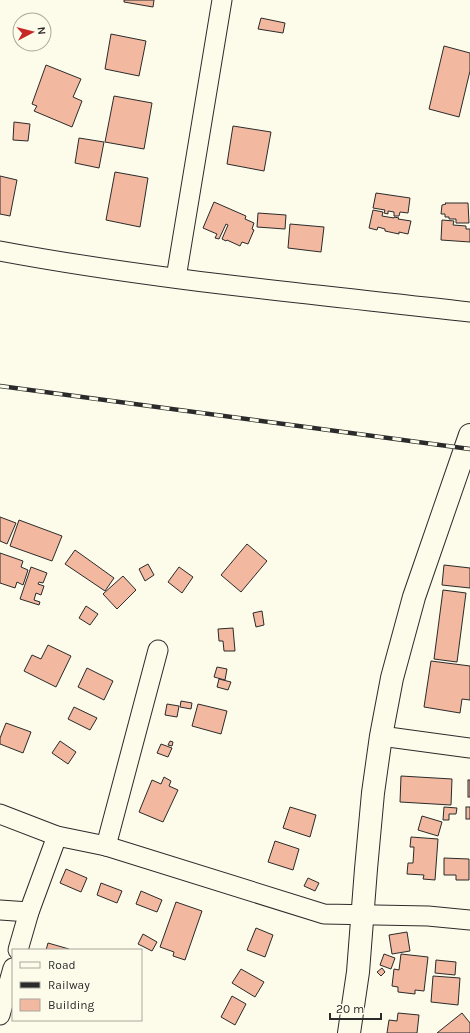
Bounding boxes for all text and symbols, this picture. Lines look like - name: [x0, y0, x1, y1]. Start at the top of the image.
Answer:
- north arrow: [12, 12, 52, 52]
- text: N: [34, 26, 48, 36]
- legend: [12, 949, 142, 1021]
- text: Road: [48, 958, 76, 972]
- text: Railway: [48, 978, 90, 992]
- scale bar: [330, 995, 381, 1021]
- text: Building: [48, 998, 95, 1012]
- text: 20 m: [336, 1002, 364, 1016]

